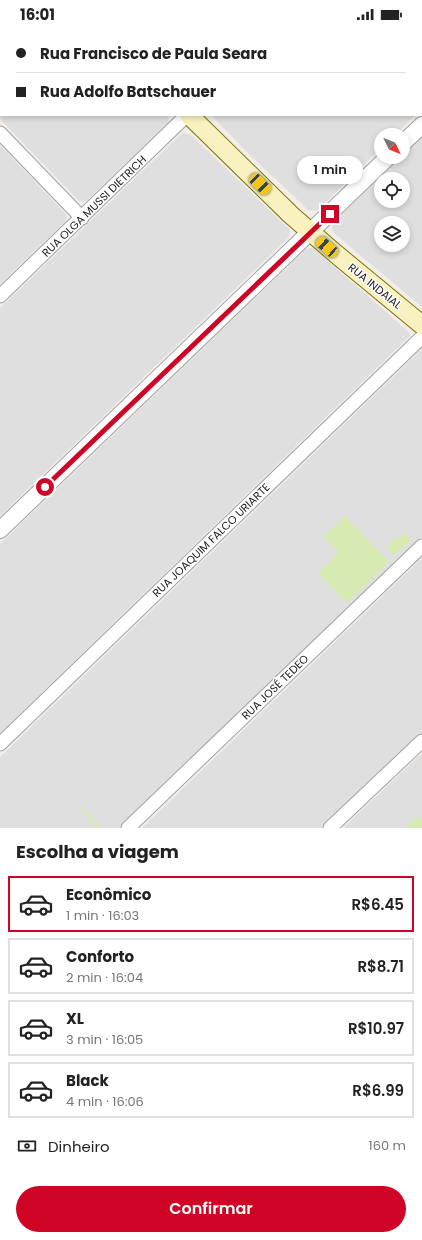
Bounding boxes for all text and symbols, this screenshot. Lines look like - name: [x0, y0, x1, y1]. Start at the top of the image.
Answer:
- text: 16:01: [20, 4, 55, 25]
- text: Rua Francisco de Paula Seara: [40, 43, 267, 64]
- text: Rua Adolfo Batschauer: [40, 81, 216, 102]
- north arrow: [374, 128, 410, 164]
- map controls: [374, 128, 410, 252]
- street label: RUA OLGA MUSSI DIETRICH: [38, 152, 150, 260]
- callout: 1 min: [297, 156, 363, 184]
- text: 1 min: [313, 160, 347, 179]
- car: [247, 171, 273, 197]
- button: locate: [374, 172, 410, 208]
- route end: [321, 205, 339, 223]
- button: layers: [374, 216, 410, 252]
- car: [314, 235, 340, 259]
- street label: RUA INDAIAL: [345, 259, 405, 313]
- route start: [36, 478, 54, 496]
- street label: RUA JOAQUIM FALCO URIARTE: [149, 479, 273, 601]
- street label: RUA JOSÉ TEDEO: [238, 651, 312, 723]
- text: Escolha a viagem: [16, 839, 179, 864]
- text: Econômico: [66, 884, 151, 905]
- icon: car: [18, 886, 54, 922]
- text: R$6.45: [351, 894, 404, 915]
- text: 1 min · 16:03: [66, 906, 139, 925]
- text: Conforto: [66, 946, 134, 967]
- icon: car: [18, 948, 54, 984]
- text: R$8.71: [357, 956, 404, 977]
- text: 2 min · 16:04: [66, 968, 143, 987]
- text: XL: [66, 1008, 84, 1029]
- icon: car: [18, 1010, 54, 1046]
- text: R$10.97: [348, 1018, 404, 1039]
- text: 3 min · 16:05: [66, 1030, 143, 1049]
- text: Black: [66, 1070, 109, 1091]
- icon: car: [18, 1072, 54, 1108]
- text: R$6.99: [352, 1080, 404, 1101]
- text: 4 min · 16:06: [66, 1092, 144, 1111]
- icon: cash: [16, 1135, 38, 1157]
- text: Dinheiro: [48, 1136, 110, 1157]
- text: 160 m: [369, 1136, 406, 1155]
- button: Confirmar: [16, 1186, 406, 1232]

